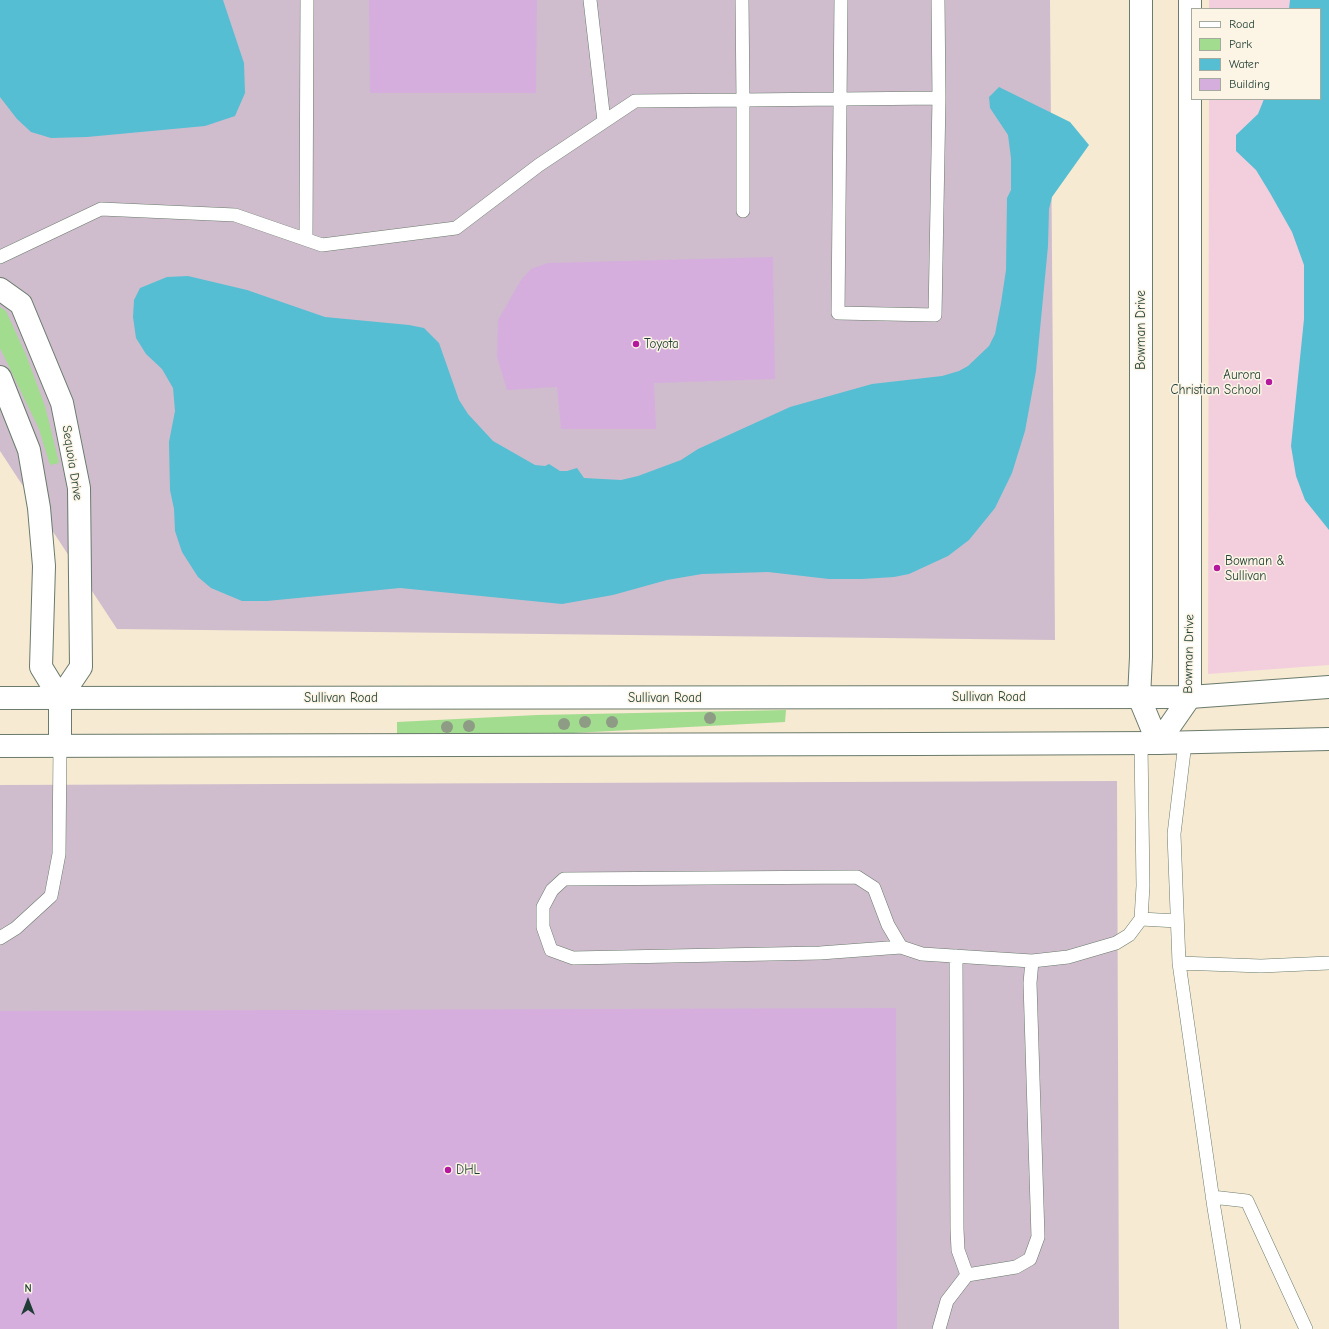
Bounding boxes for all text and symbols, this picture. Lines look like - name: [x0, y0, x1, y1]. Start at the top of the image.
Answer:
- legend: [1191, 8, 1321, 100]
- text: Road: [1229, 17, 1255, 31]
- text: Park: [1229, 37, 1252, 51]
- text: Water: [1229, 57, 1259, 71]
- text: Building: [1229, 77, 1270, 91]
- street label: Bowman Drive: [1133, 290, 1149, 370]
- place label: Toyota: [644, 336, 679, 352]
- marker: Toyota: [631, 339, 641, 349]
- place label: Aurora Christian School: [1171, 367, 1261, 398]
- marker: Aurora Christian School: [1264, 377, 1274, 387]
- street label: Sequoia Drive: [58, 424, 86, 502]
- place label: Bowman & Sullivan: [1225, 553, 1285, 584]
- marker: Bowman & Sullivan: [1212, 563, 1222, 573]
- street label: Bowman Drive: [1181, 614, 1197, 694]
- street label: Sullivan Road: [952, 689, 1026, 705]
- street label: Sullivan Road: [304, 690, 378, 706]
- street label: Sullivan Road: [628, 690, 702, 706]
- place label: DHL: [456, 1162, 480, 1178]
- marker: DHL: [443, 1165, 453, 1175]
- north arrow: [8, 1281, 48, 1321]
- text: N: [24, 1282, 32, 1295]

